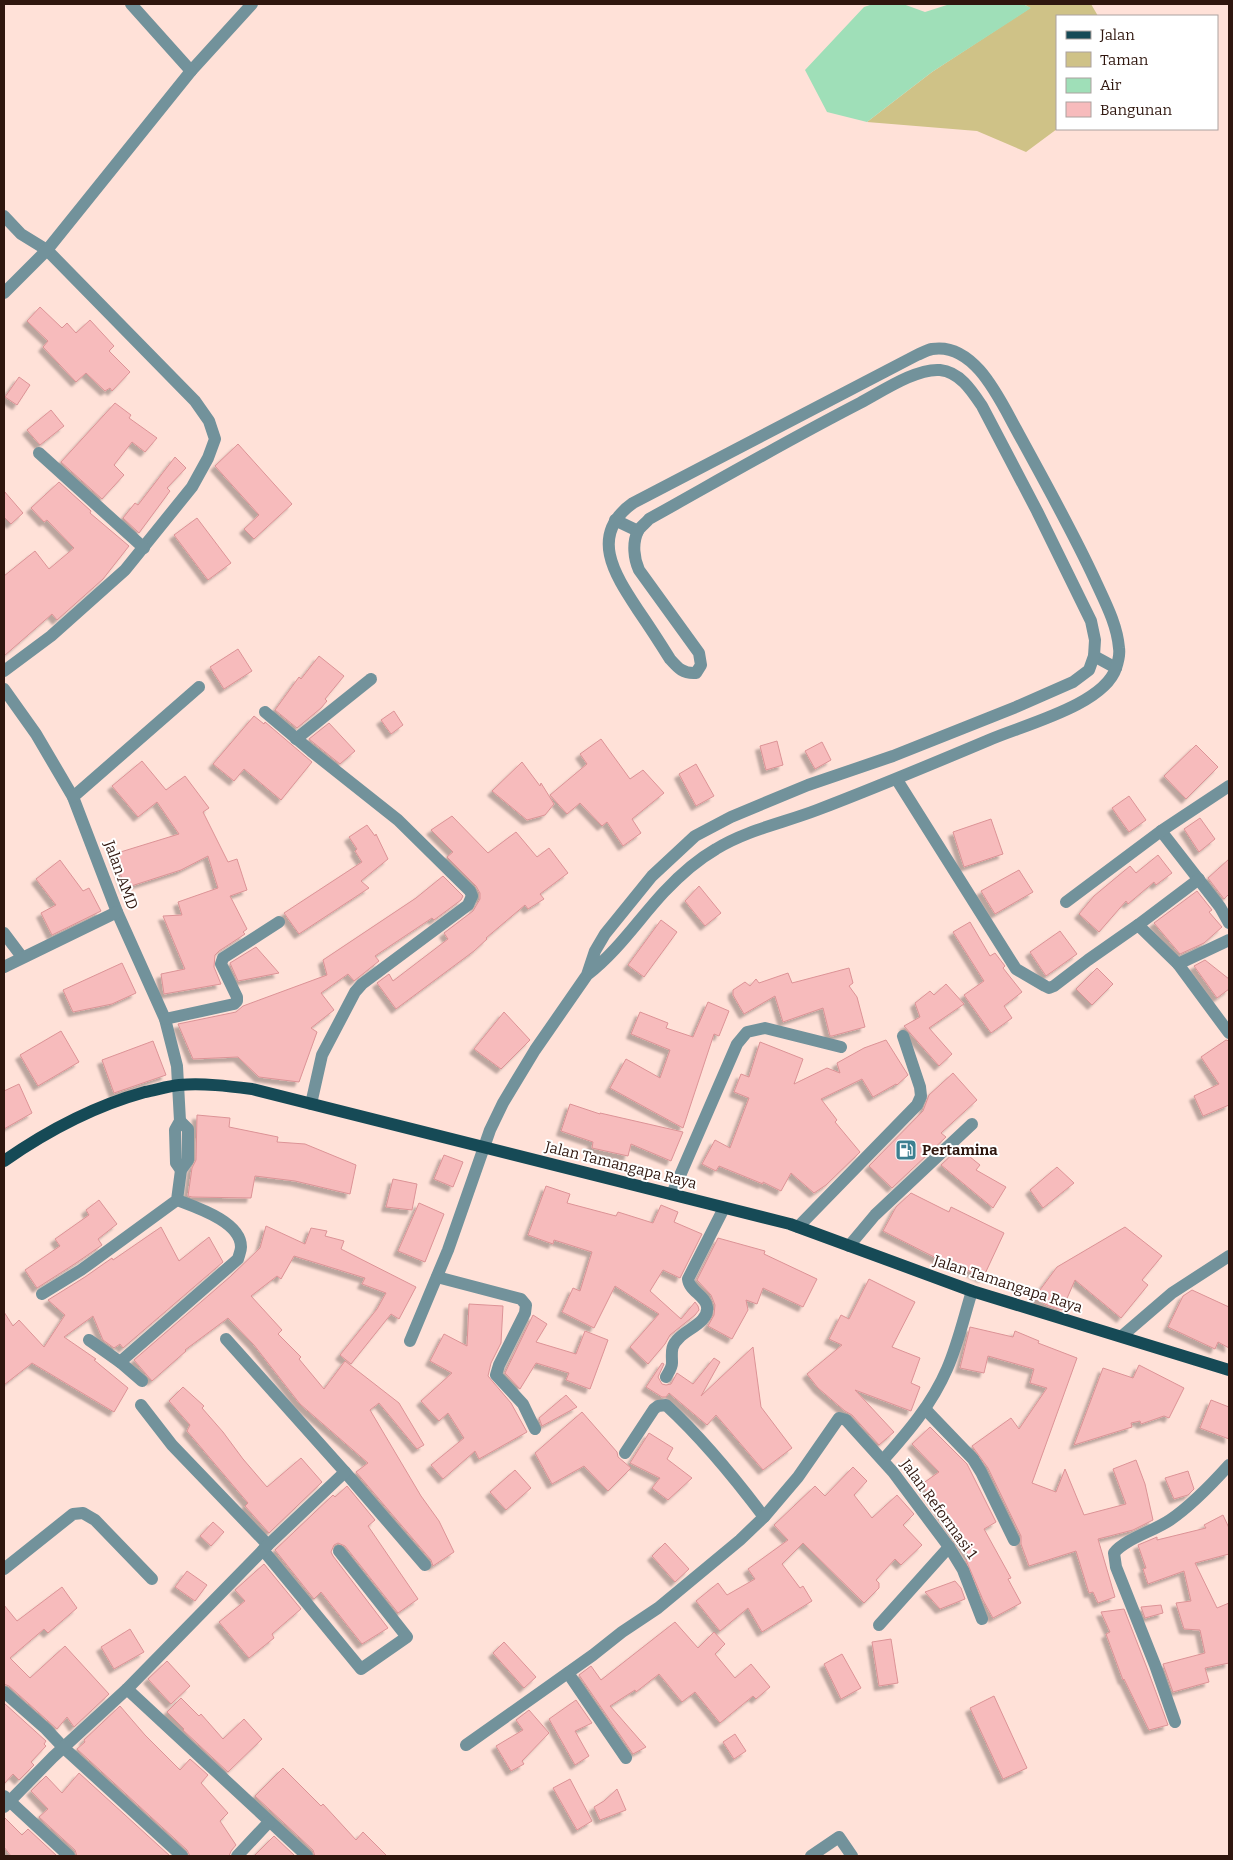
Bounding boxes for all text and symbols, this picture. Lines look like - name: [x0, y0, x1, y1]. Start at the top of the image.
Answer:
- legend: [1056, 15, 1218, 130]
- text: Jalan: [1099, 26, 1135, 44]
- text: Taman: [1100, 51, 1149, 69]
- text: Air: [1100, 76, 1122, 94]
- text: Bangunan: [1100, 101, 1172, 119]
- street label: Jalan AMD: [100, 837, 142, 912]
- street label: Jalan Tamangapa Raya: [542, 1137, 699, 1193]
- fuel station icon: Pertamina: [894, 1138, 918, 1162]
- place label: Pertamina: [922, 1141, 998, 1159]
- street label: Jalan Tamangapa Raya: [930, 1251, 1085, 1317]
- street label: Jalan Reformasi 1: [896, 1455, 981, 1562]

